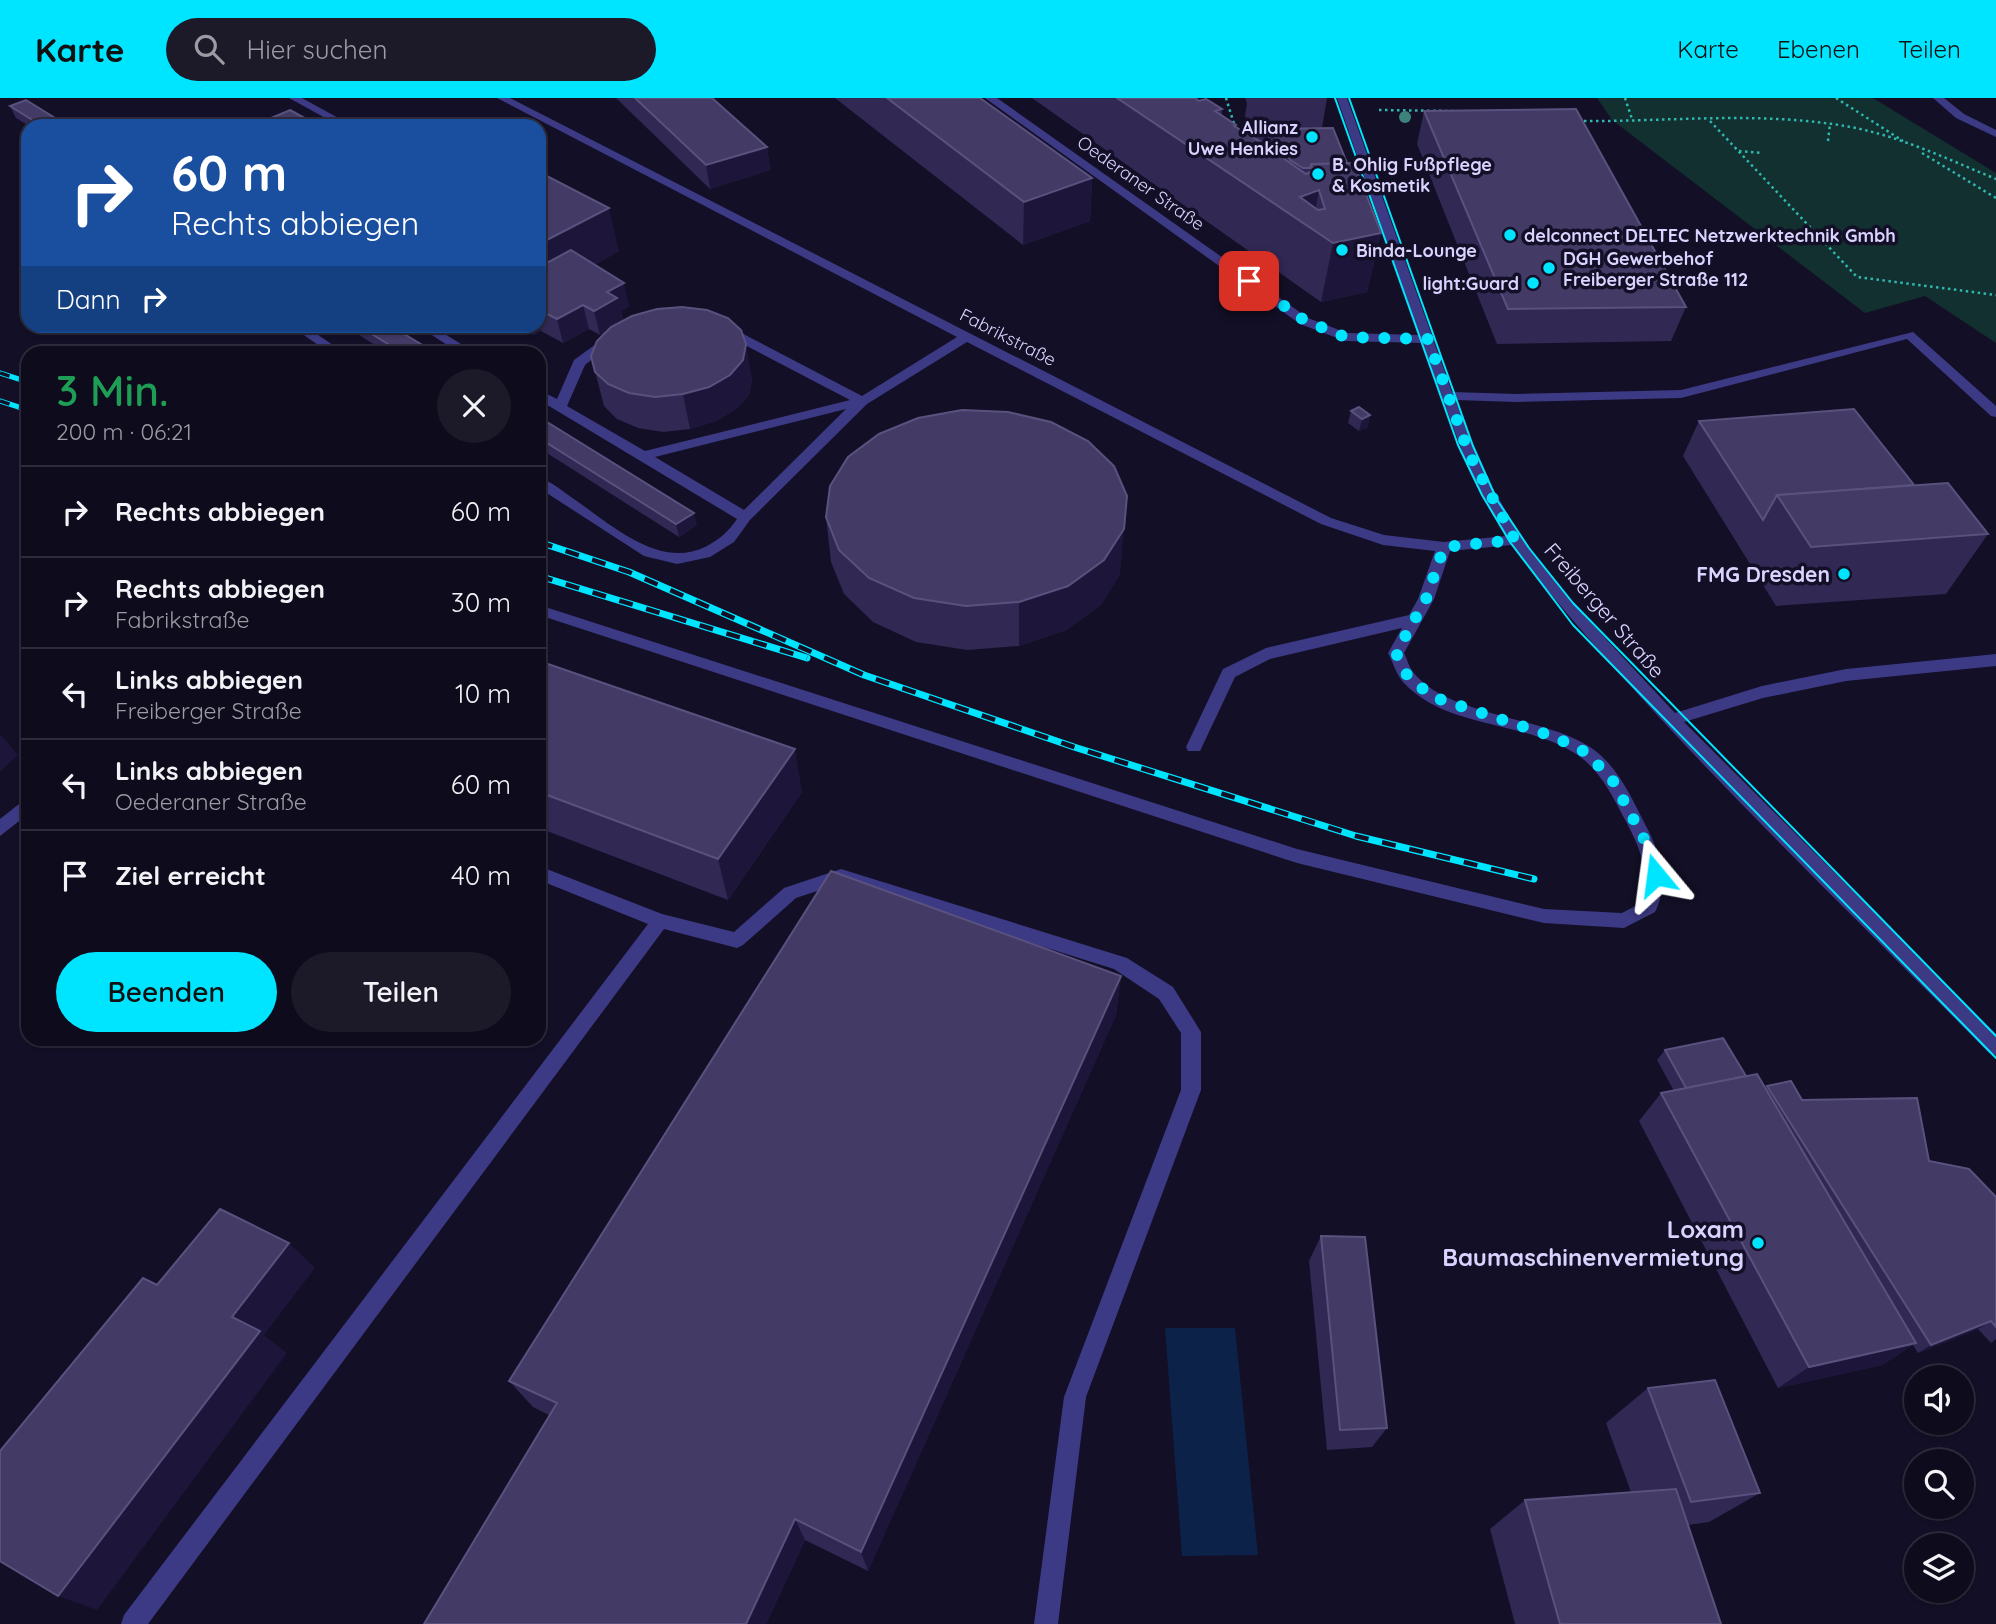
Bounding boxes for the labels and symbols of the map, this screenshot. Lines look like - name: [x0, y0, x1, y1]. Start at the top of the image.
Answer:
- place label: Allianz Uwe Henkies: [1188, 116, 1298, 160]
- marker: Allianz Uwe Henkies: [1304, 129, 1320, 145]
- street label: Oederaner Straße: [1073, 131, 1209, 235]
- place label: B. Ohlig Fußpflege & Kosmetik: [1332, 153, 1492, 197]
- marker: B. Ohlig Fußpflege & Kosmetik: [1310, 166, 1326, 182]
- place label: delconnect DELTEC Netzwerktechnik Gmbh: [1524, 224, 1896, 247]
- marker: delconnect DELTEC Netzwerktechnik Gmbh: [1502, 227, 1518, 243]
- place label: Binda-Lounge: [1356, 239, 1477, 262]
- marker: Binda-Lounge: [1334, 242, 1350, 258]
- place label: DGH Gewerbehof Freiberger Straße 112: [1563, 247, 1748, 291]
- pin: [1219, 251, 1279, 311]
- marker: DGH Gewerbehof Freiberger Straße 112: [1541, 260, 1557, 276]
- place label: light:Guard: [1422, 272, 1519, 295]
- marker: light:Guard: [1525, 275, 1541, 291]
- street label: Fabrikstraße: [956, 303, 1060, 371]
- street label: Freiberger Straße: [1539, 537, 1671, 683]
- place label: FMG Dresden: [1696, 561, 1830, 587]
- marker: FMG Dresden: [1836, 566, 1852, 582]
- position arrow: [1619, 838, 1693, 912]
- place label: Loxam Baumaschinenvermietung: [1442, 1214, 1744, 1272]
- marker: Loxam Baumaschinenvermietung: [1750, 1235, 1766, 1251]

